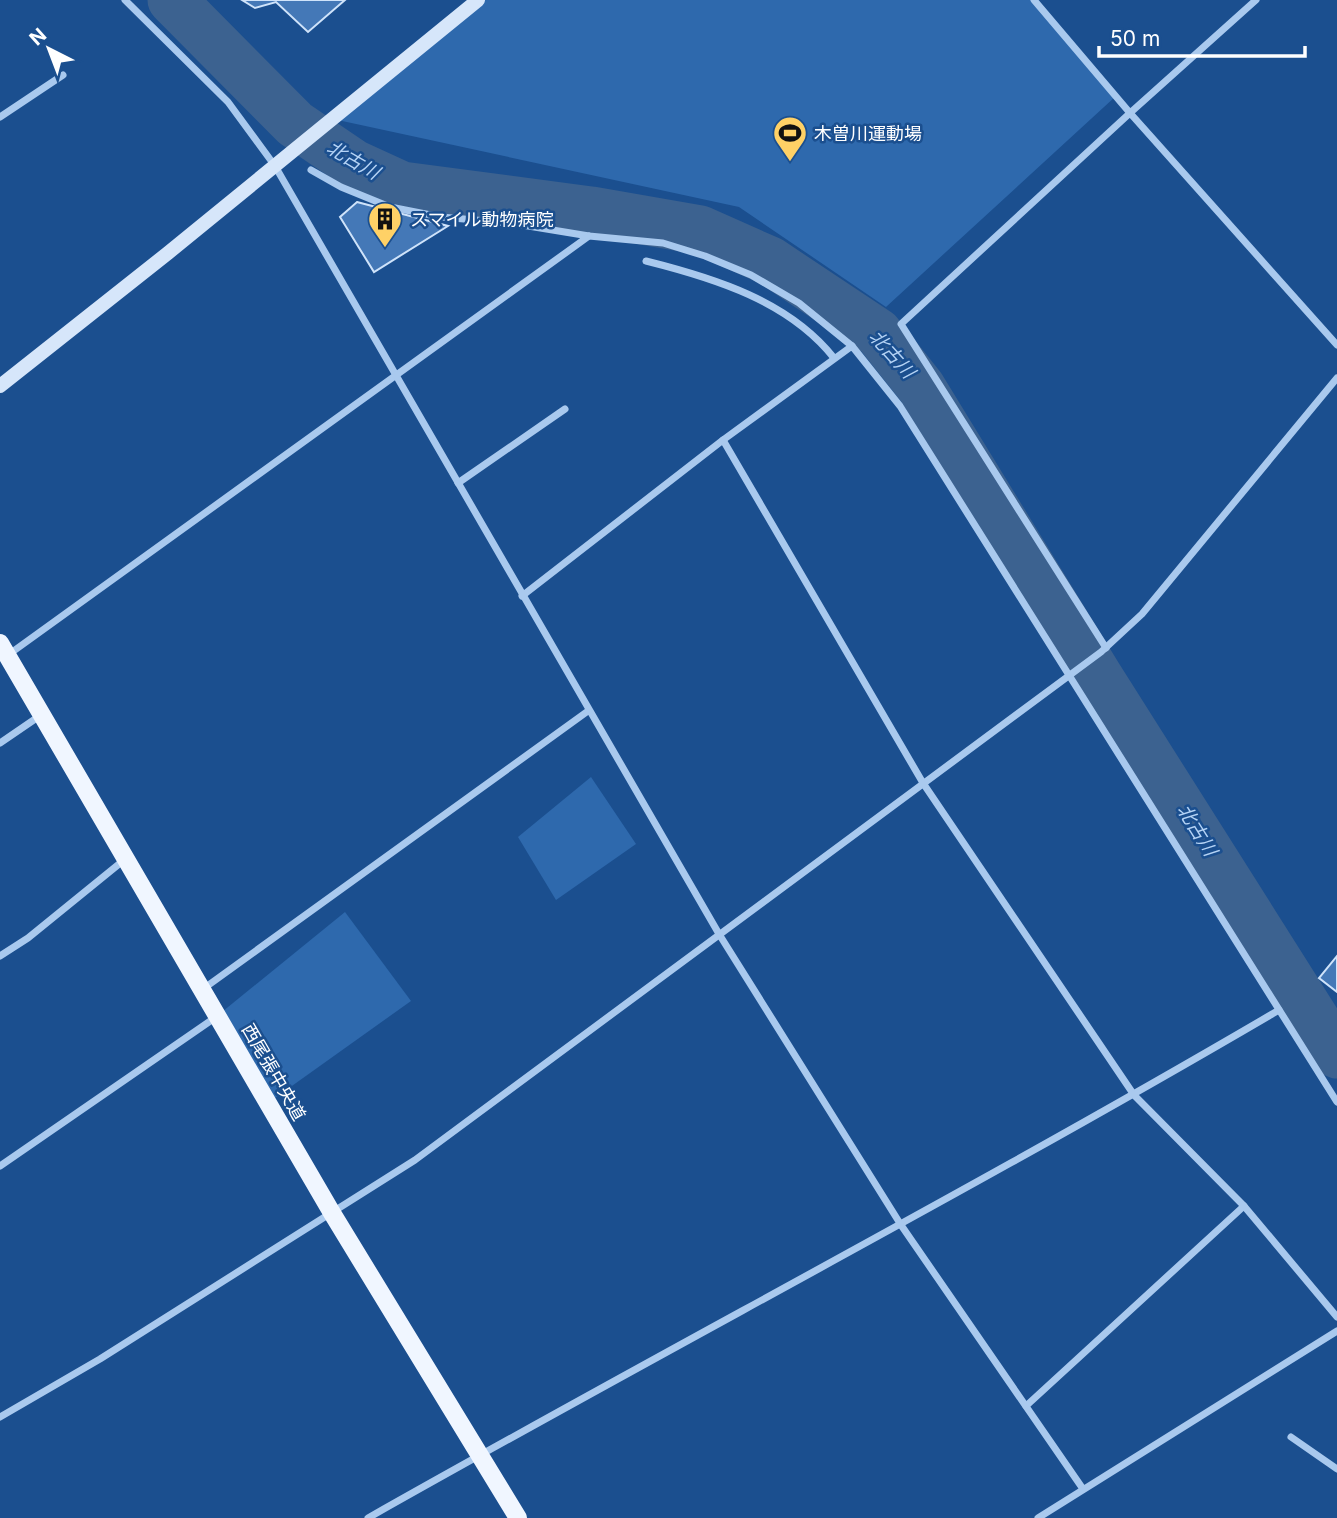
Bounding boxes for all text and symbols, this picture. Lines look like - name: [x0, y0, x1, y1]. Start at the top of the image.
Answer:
- north arrow: [14, 14, 84, 84]
- scale bar: [1099, 14, 1306, 58]
- text: N: [25, 23, 51, 50]
- text: 50 m: [1110, 26, 1160, 51]
- sports icon: 木曽川運動場: [771, 114, 809, 163]
- place label: 木曽川運動場: [814, 123, 922, 144]
- water label: 北古川: [323, 136, 385, 185]
- building icon: スマイル動物病院: [366, 200, 404, 249]
- place label: スマイル動物病院: [410, 209, 553, 230]
- water label: 北古川: [864, 325, 921, 384]
- water label: 北古川: [1172, 800, 1223, 862]
- street label: 西尾張中央道: [238, 1020, 310, 1124]

